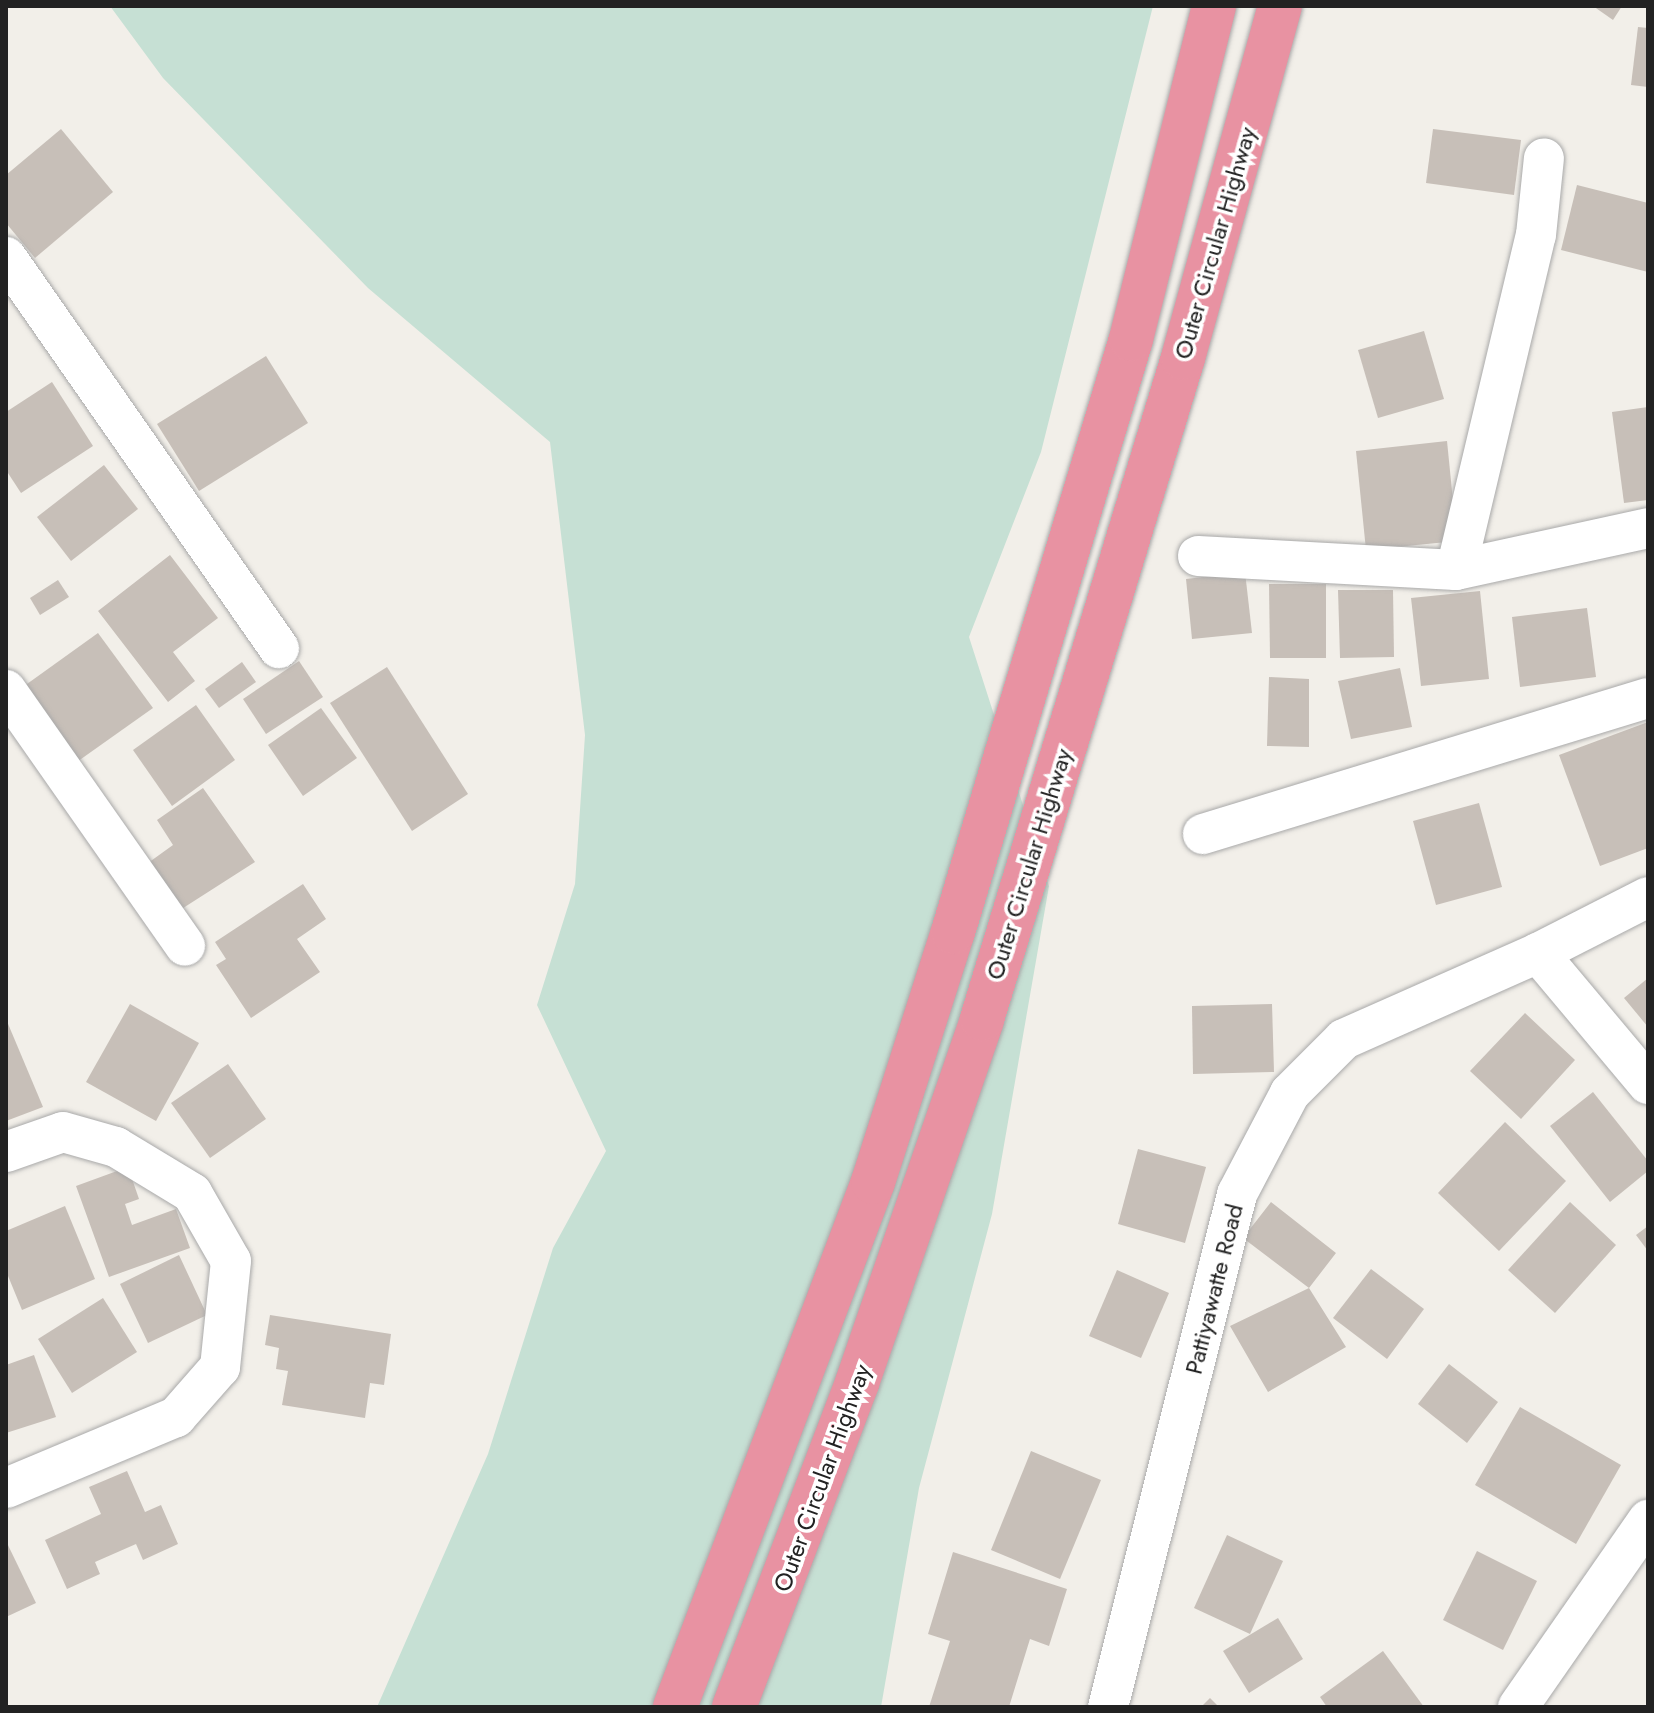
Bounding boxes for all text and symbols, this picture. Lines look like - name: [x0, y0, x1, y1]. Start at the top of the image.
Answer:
- street label: Outer Circular Highway: [1168, 124, 1262, 362]
- street label: Outer Circular Highway: [980, 745, 1078, 983]
- street label: Pattiyawatte Road: [1179, 1201, 1249, 1377]
- street label: Outer Circular Highway: [767, 1360, 877, 1596]

